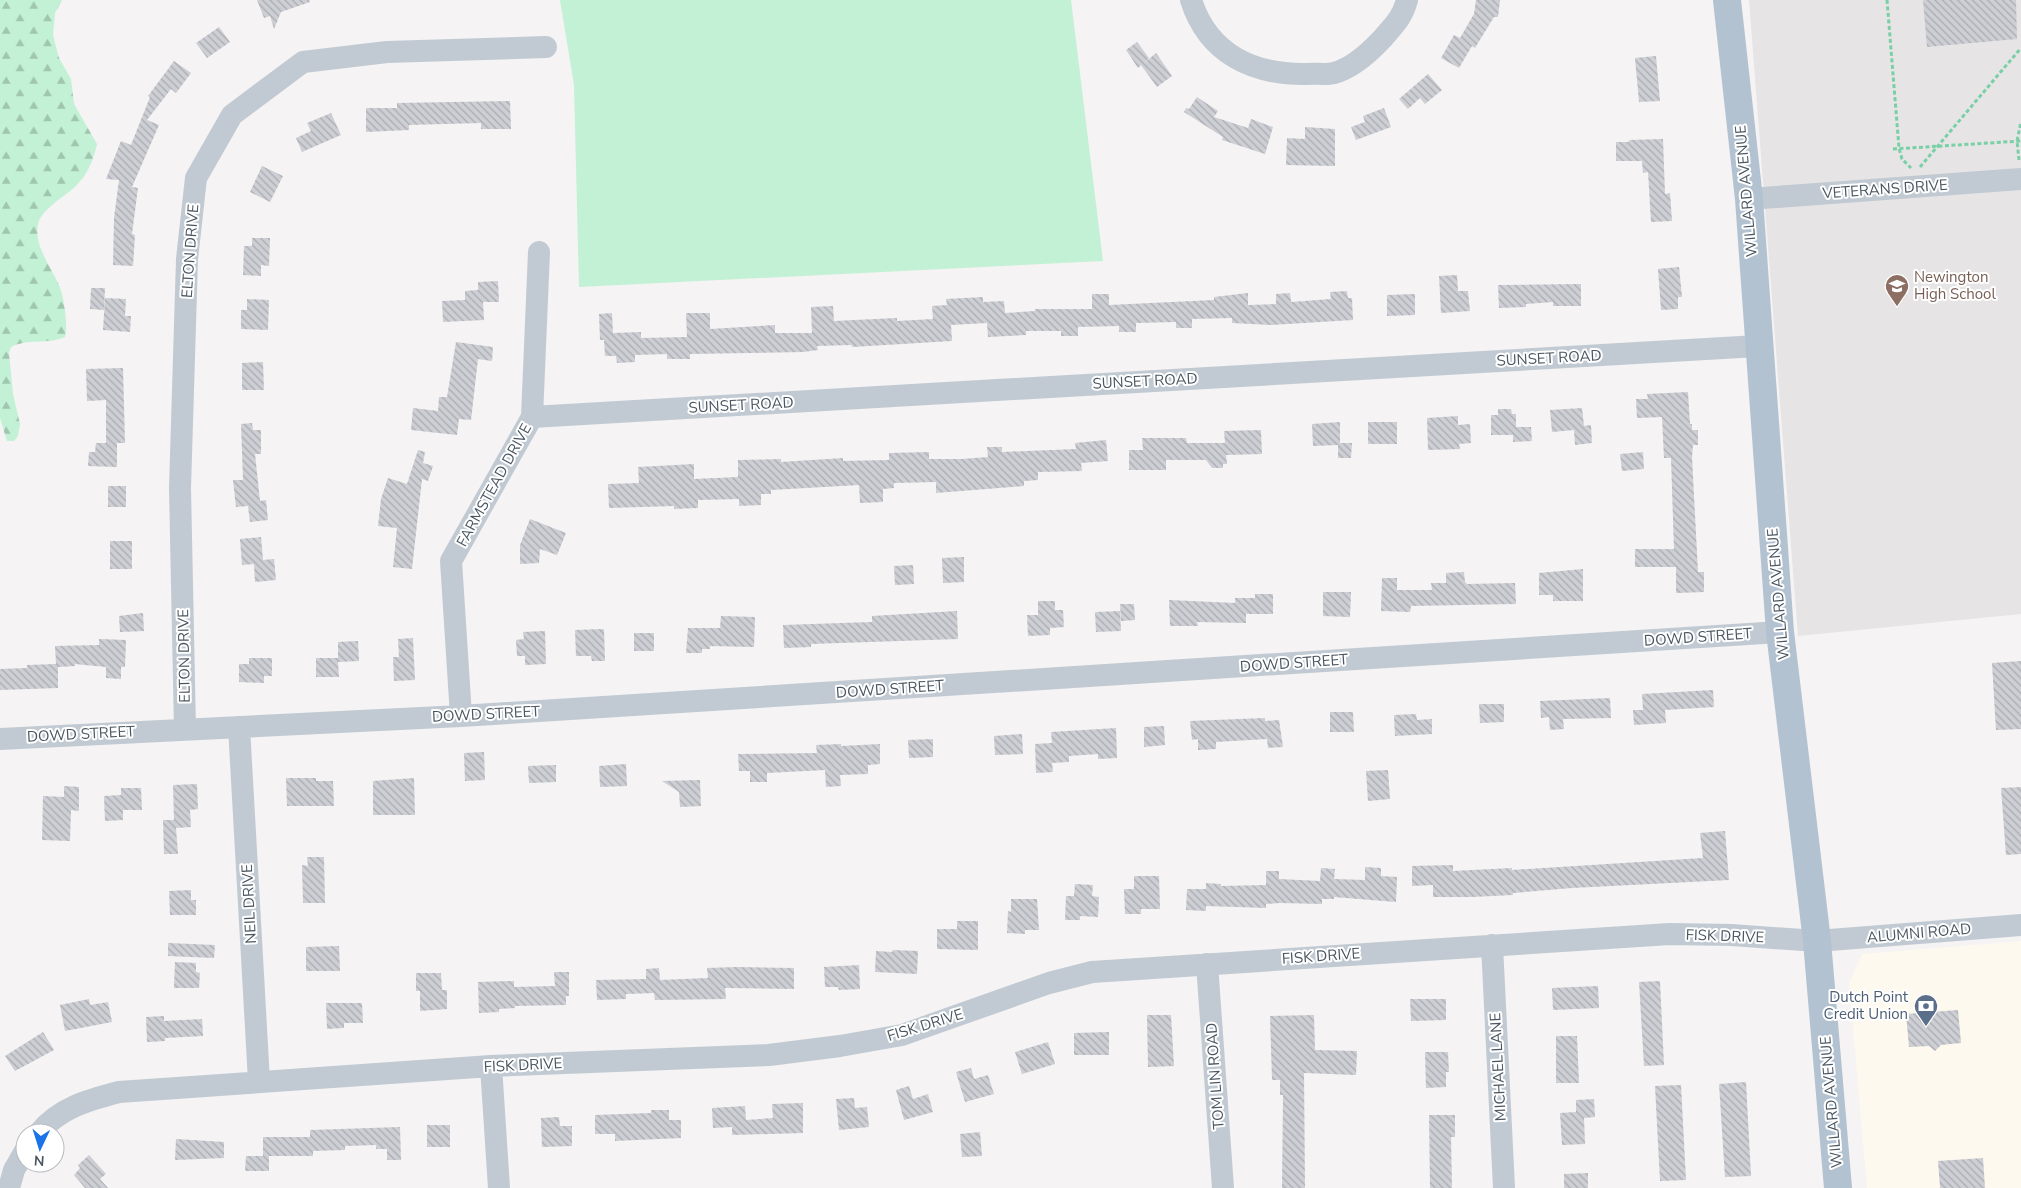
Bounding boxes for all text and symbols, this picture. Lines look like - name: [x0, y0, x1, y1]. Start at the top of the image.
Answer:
- street label: WILLARD AVENUE: [1730, 124, 1762, 258]
- street label: VETERANS DRIVE: [1821, 175, 1948, 203]
- street label: ELTON DRIVE: [177, 203, 203, 299]
- place label: Newington High School: [1914, 267, 1996, 304]
- school or university icon: Newington High School: [1884, 273, 1910, 307]
- street label: SUNSET ROAD: [1496, 345, 1602, 371]
- street label: SUNSET ROAD: [1092, 368, 1198, 394]
- street label: SUNSET ROAD: [688, 392, 794, 418]
- street label: FARMSTEAD DRIVE: [452, 420, 536, 550]
- street label: WILLARD AVENUE: [1762, 527, 1794, 661]
- street label: ELTON DRIVE: [173, 609, 195, 703]
- street label: DOWD STREET: [1643, 623, 1753, 651]
- street label: DOWD STREET: [1239, 649, 1349, 677]
- street label: DOWD STREET: [835, 675, 945, 703]
- street label: DOWD STREET: [431, 701, 541, 727]
- street label: DOWD STREET: [26, 721, 136, 747]
- street label: NEIL DRIVE: [237, 864, 261, 944]
- street label: ALUMNI ROAD: [1866, 918, 1972, 948]
- street label: FISK DRIVE: [1685, 925, 1765, 947]
- street label: FISK DRIVE: [1281, 943, 1361, 969]
- place label: Dutch Point Credit Union: [1824, 987, 1909, 1024]
- bank icon: Dutch Point Credit Union: [1913, 993, 1939, 1027]
- street label: FISK DRIVE: [884, 1004, 966, 1046]
- street label: MICHAEL LANE: [1485, 1012, 1511, 1122]
- street label: TOM LIN ROAD: [1201, 1022, 1229, 1130]
- street label: WILLARD AVENUE: [1815, 1035, 1847, 1169]
- street label: FISK DRIVE: [483, 1053, 563, 1077]
- north arrow: [15, 1123, 65, 1173]
- text: N: [33, 1151, 45, 1170]

